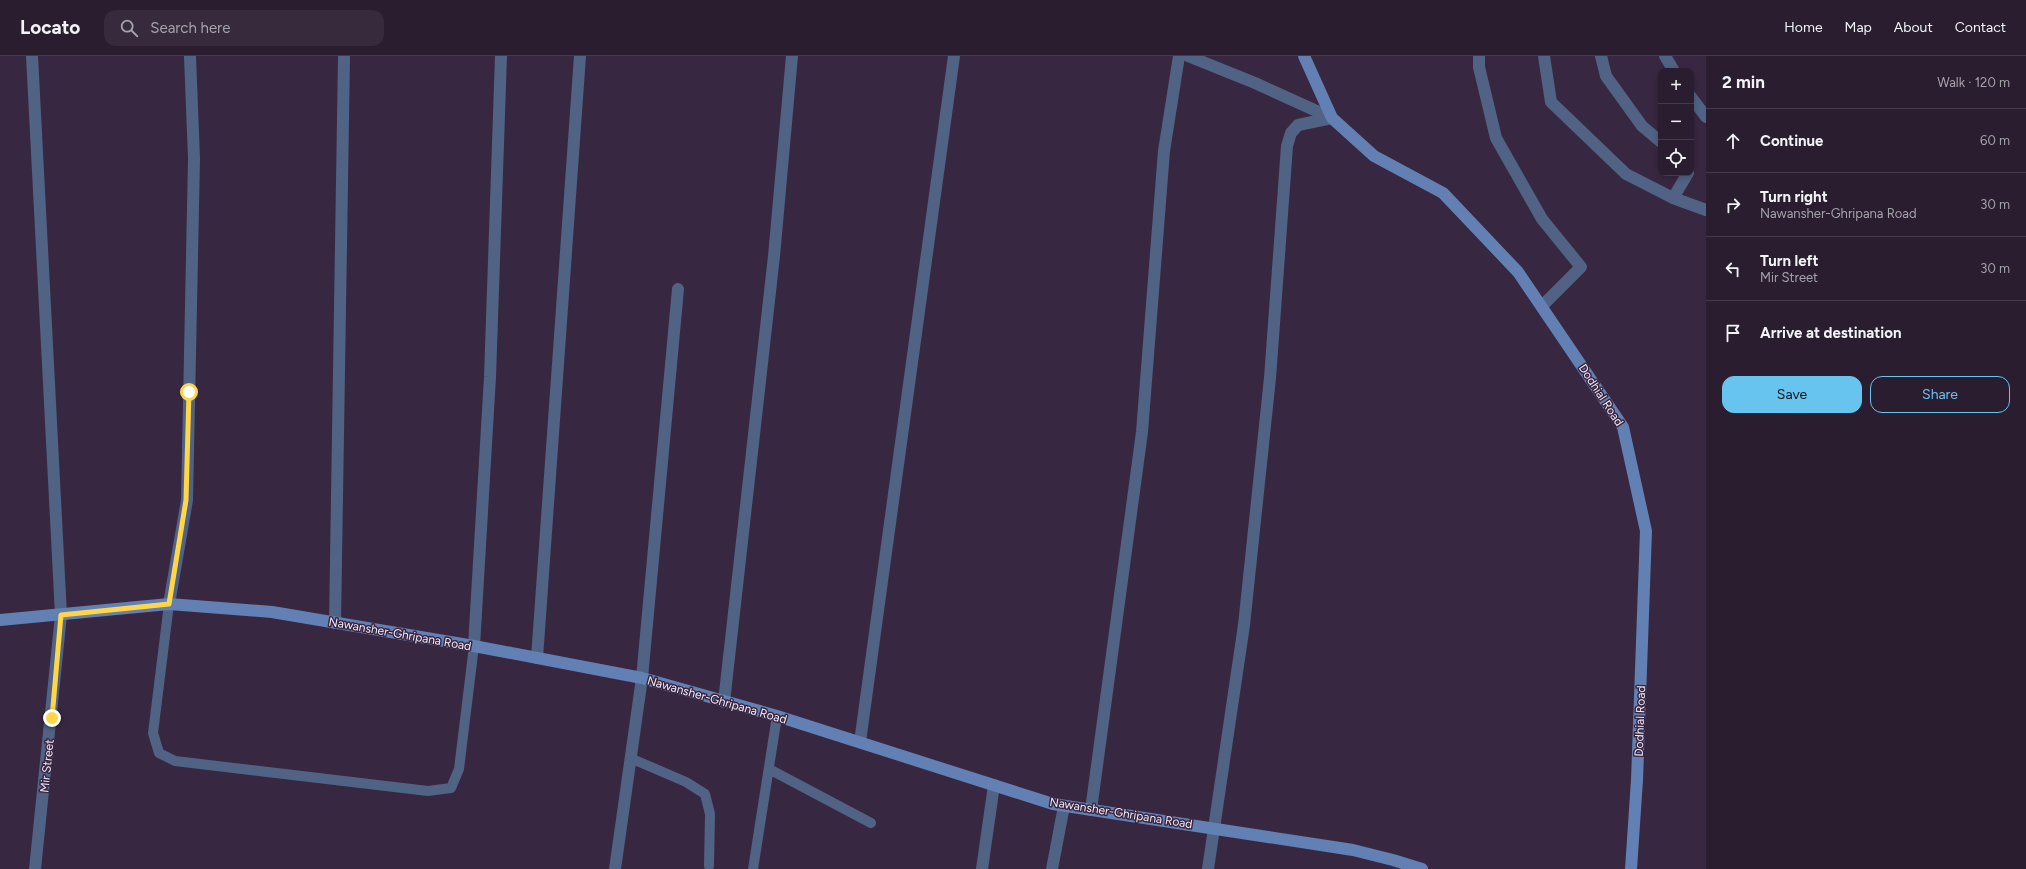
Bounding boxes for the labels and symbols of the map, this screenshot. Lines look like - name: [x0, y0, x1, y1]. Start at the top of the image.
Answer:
- street label: Dodhial Road: [1576, 361, 1626, 429]
- route start: [180, 383, 198, 401]
- street label: Nawansher-Ghripana Road: [328, 615, 472, 653]
- street label: Nawansher-Ghripana Road: [646, 673, 788, 727]
- street label: Dodhial Road: [1632, 685, 1648, 757]
- route end: [43, 709, 61, 727]
- street label: Mir Street: [37, 738, 57, 793]
- street label: Nawansher-Ghripana Road: [1049, 795, 1193, 831]

